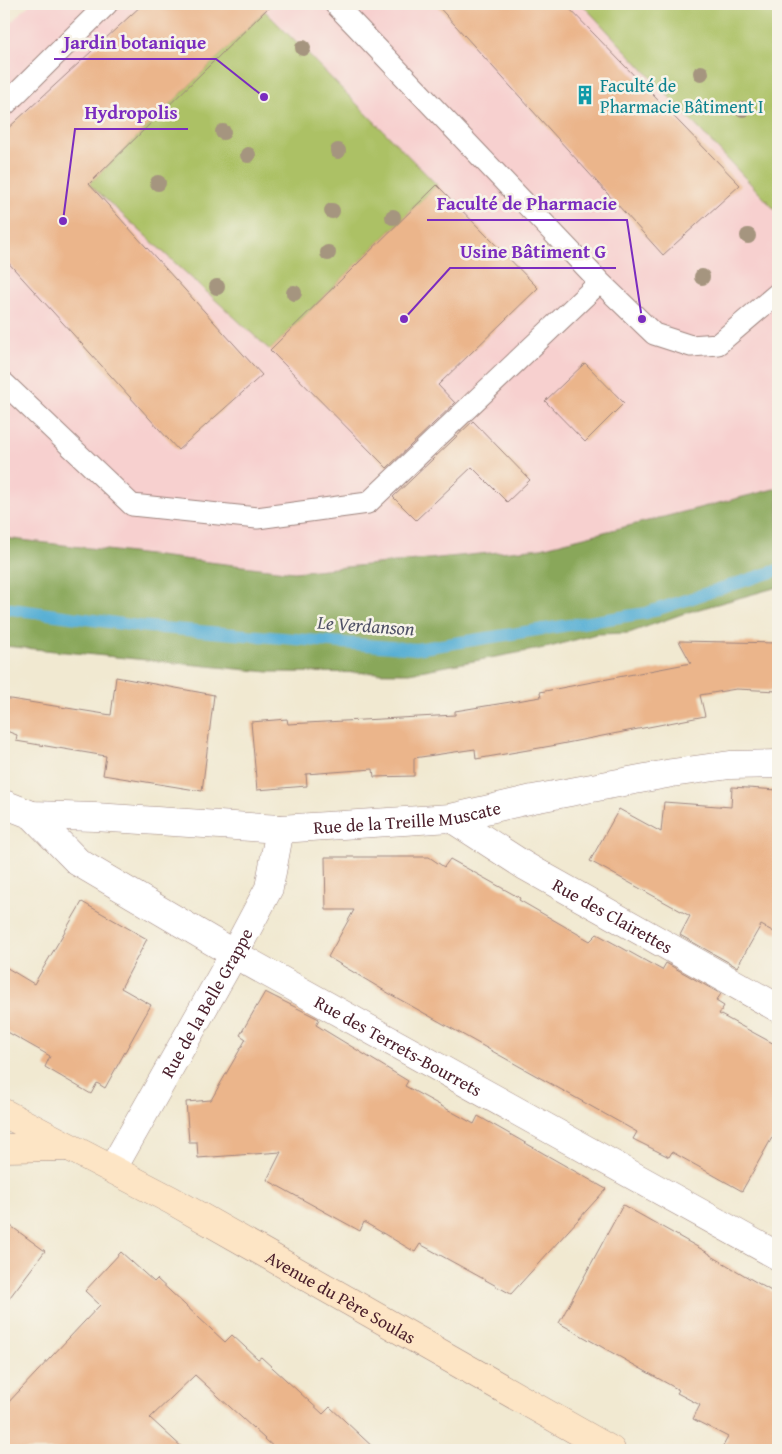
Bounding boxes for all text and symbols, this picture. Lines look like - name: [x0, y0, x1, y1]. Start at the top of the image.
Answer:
- callout: Jardin botanique: [54, 25, 216, 59]
- text: Jardin botanique: [61, 28, 206, 56]
- place label: Faculté de Pharmacie Bâtiment I: [600, 72, 764, 120]
- building icon: Faculté de Pharmacie Bâtiment I: [574, 84, 596, 106]
- callout: Hydropolis: [75, 95, 188, 129]
- text: Hydropolis: [84, 98, 178, 126]
- callout: Faculté de Pharmacie: [427, 186, 627, 220]
- text: Faculté de Pharmacie: [437, 189, 617, 217]
- callout: Usine Bâtiment G: [450, 234, 616, 268]
- text: Usine Bâtiment G: [460, 237, 606, 265]
- water label: Le Verdanson: [316, 608, 416, 642]
- street label: Rue de la Treille Muscate: [312, 793, 503, 840]
- street label: Rue des Clairettes: [548, 871, 678, 960]
- street label: Rue de la Belle Grappe: [154, 923, 259, 1082]
- street label: Rue des Terrets-Bourrets: [310, 988, 487, 1103]
- street label: Avenue du Père Soulas: [261, 1243, 421, 1350]

